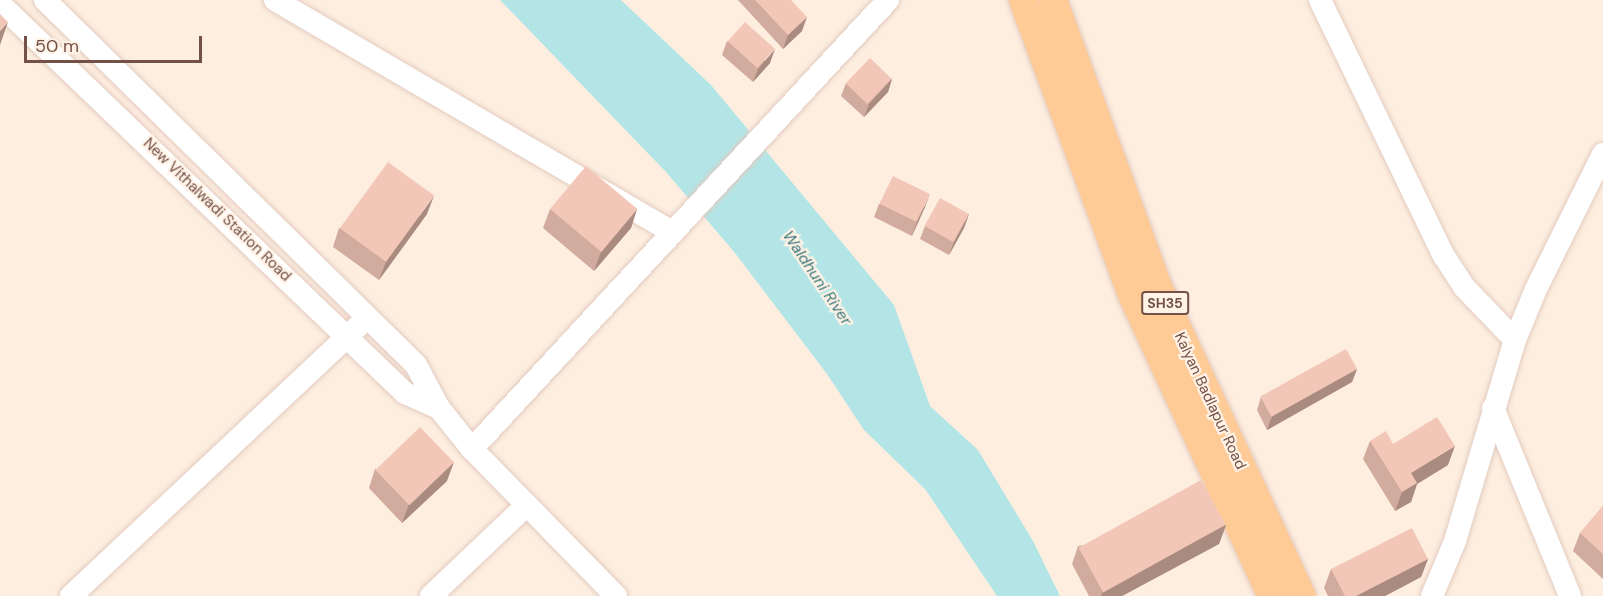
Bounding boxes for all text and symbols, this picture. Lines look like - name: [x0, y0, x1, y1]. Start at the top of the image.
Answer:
- scale bar: [27, 24, 206, 62]
- text: 50 m: [35, 34, 79, 58]
- street label: New Vithalwadi Station Road: [139, 135, 295, 285]
- water label: Waldhuni River: [778, 227, 856, 329]
- road number: SH35: [1141, 292, 1189, 314]
- street label: Kalyan Badlapur Road: [1170, 330, 1250, 472]

